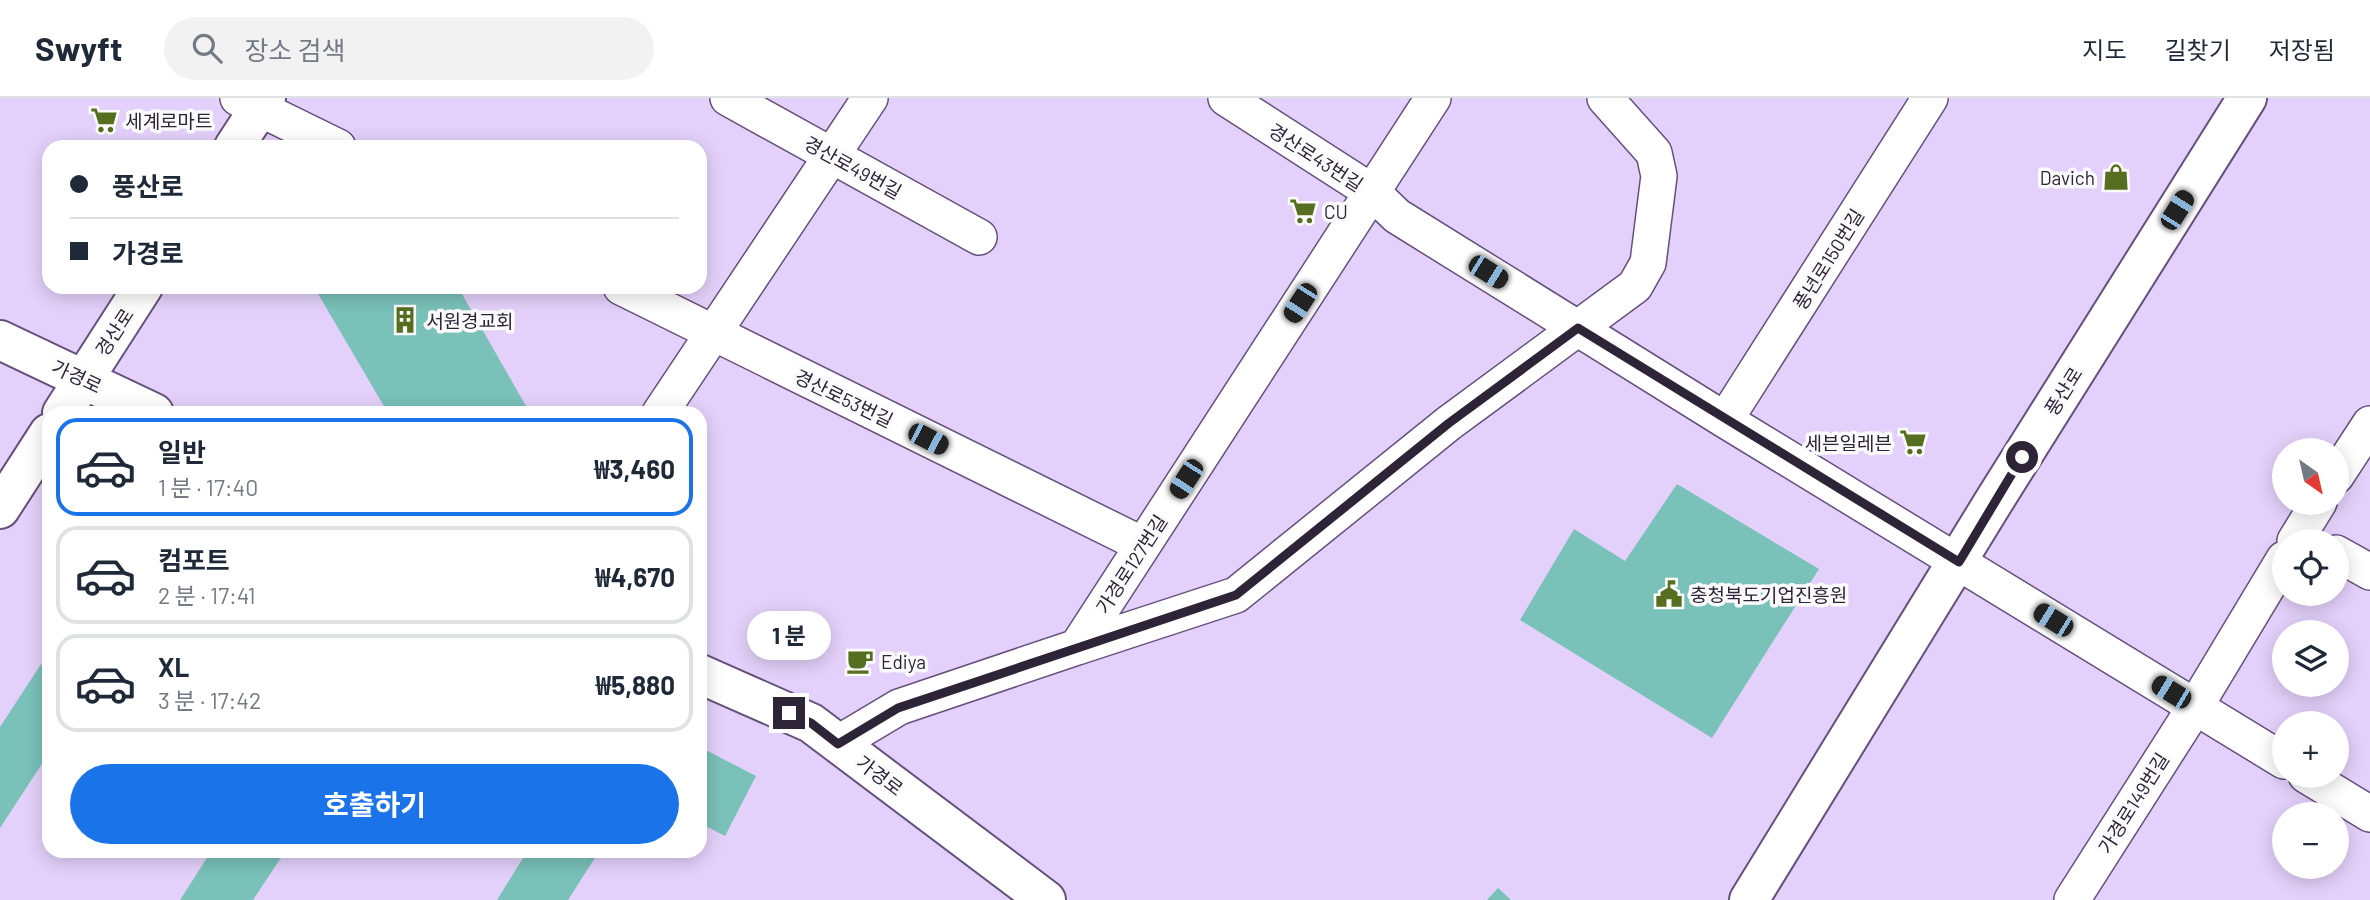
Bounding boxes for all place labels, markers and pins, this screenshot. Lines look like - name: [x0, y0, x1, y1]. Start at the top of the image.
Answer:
- supermarket icon: 세계로마트: [89, 105, 119, 135]
- place label: 세계로마트: [125, 109, 212, 132]
- shop icon: Davich: [2101, 162, 2131, 192]
- place label: Davich: [2040, 166, 2095, 189]
- supermarket icon: CU: [1288, 196, 1318, 226]
- place label: CU: [1324, 200, 1348, 223]
- building icon: 서원경교회: [390, 305, 420, 335]
- place label: 서원경교회: [426, 309, 513, 332]
- supermarket icon: 세븐일레븐: [1898, 427, 1928, 457]
- place label: 세븐일레븐: [1805, 431, 1892, 454]
- public building icon: 충청북도기업진흥원: [1654, 579, 1684, 609]
- place label: 충청북도기업진흥원: [1690, 583, 1847, 606]
- cafe icon: Ediya: [845, 646, 875, 676]
- place label: Ediya: [881, 650, 926, 673]

